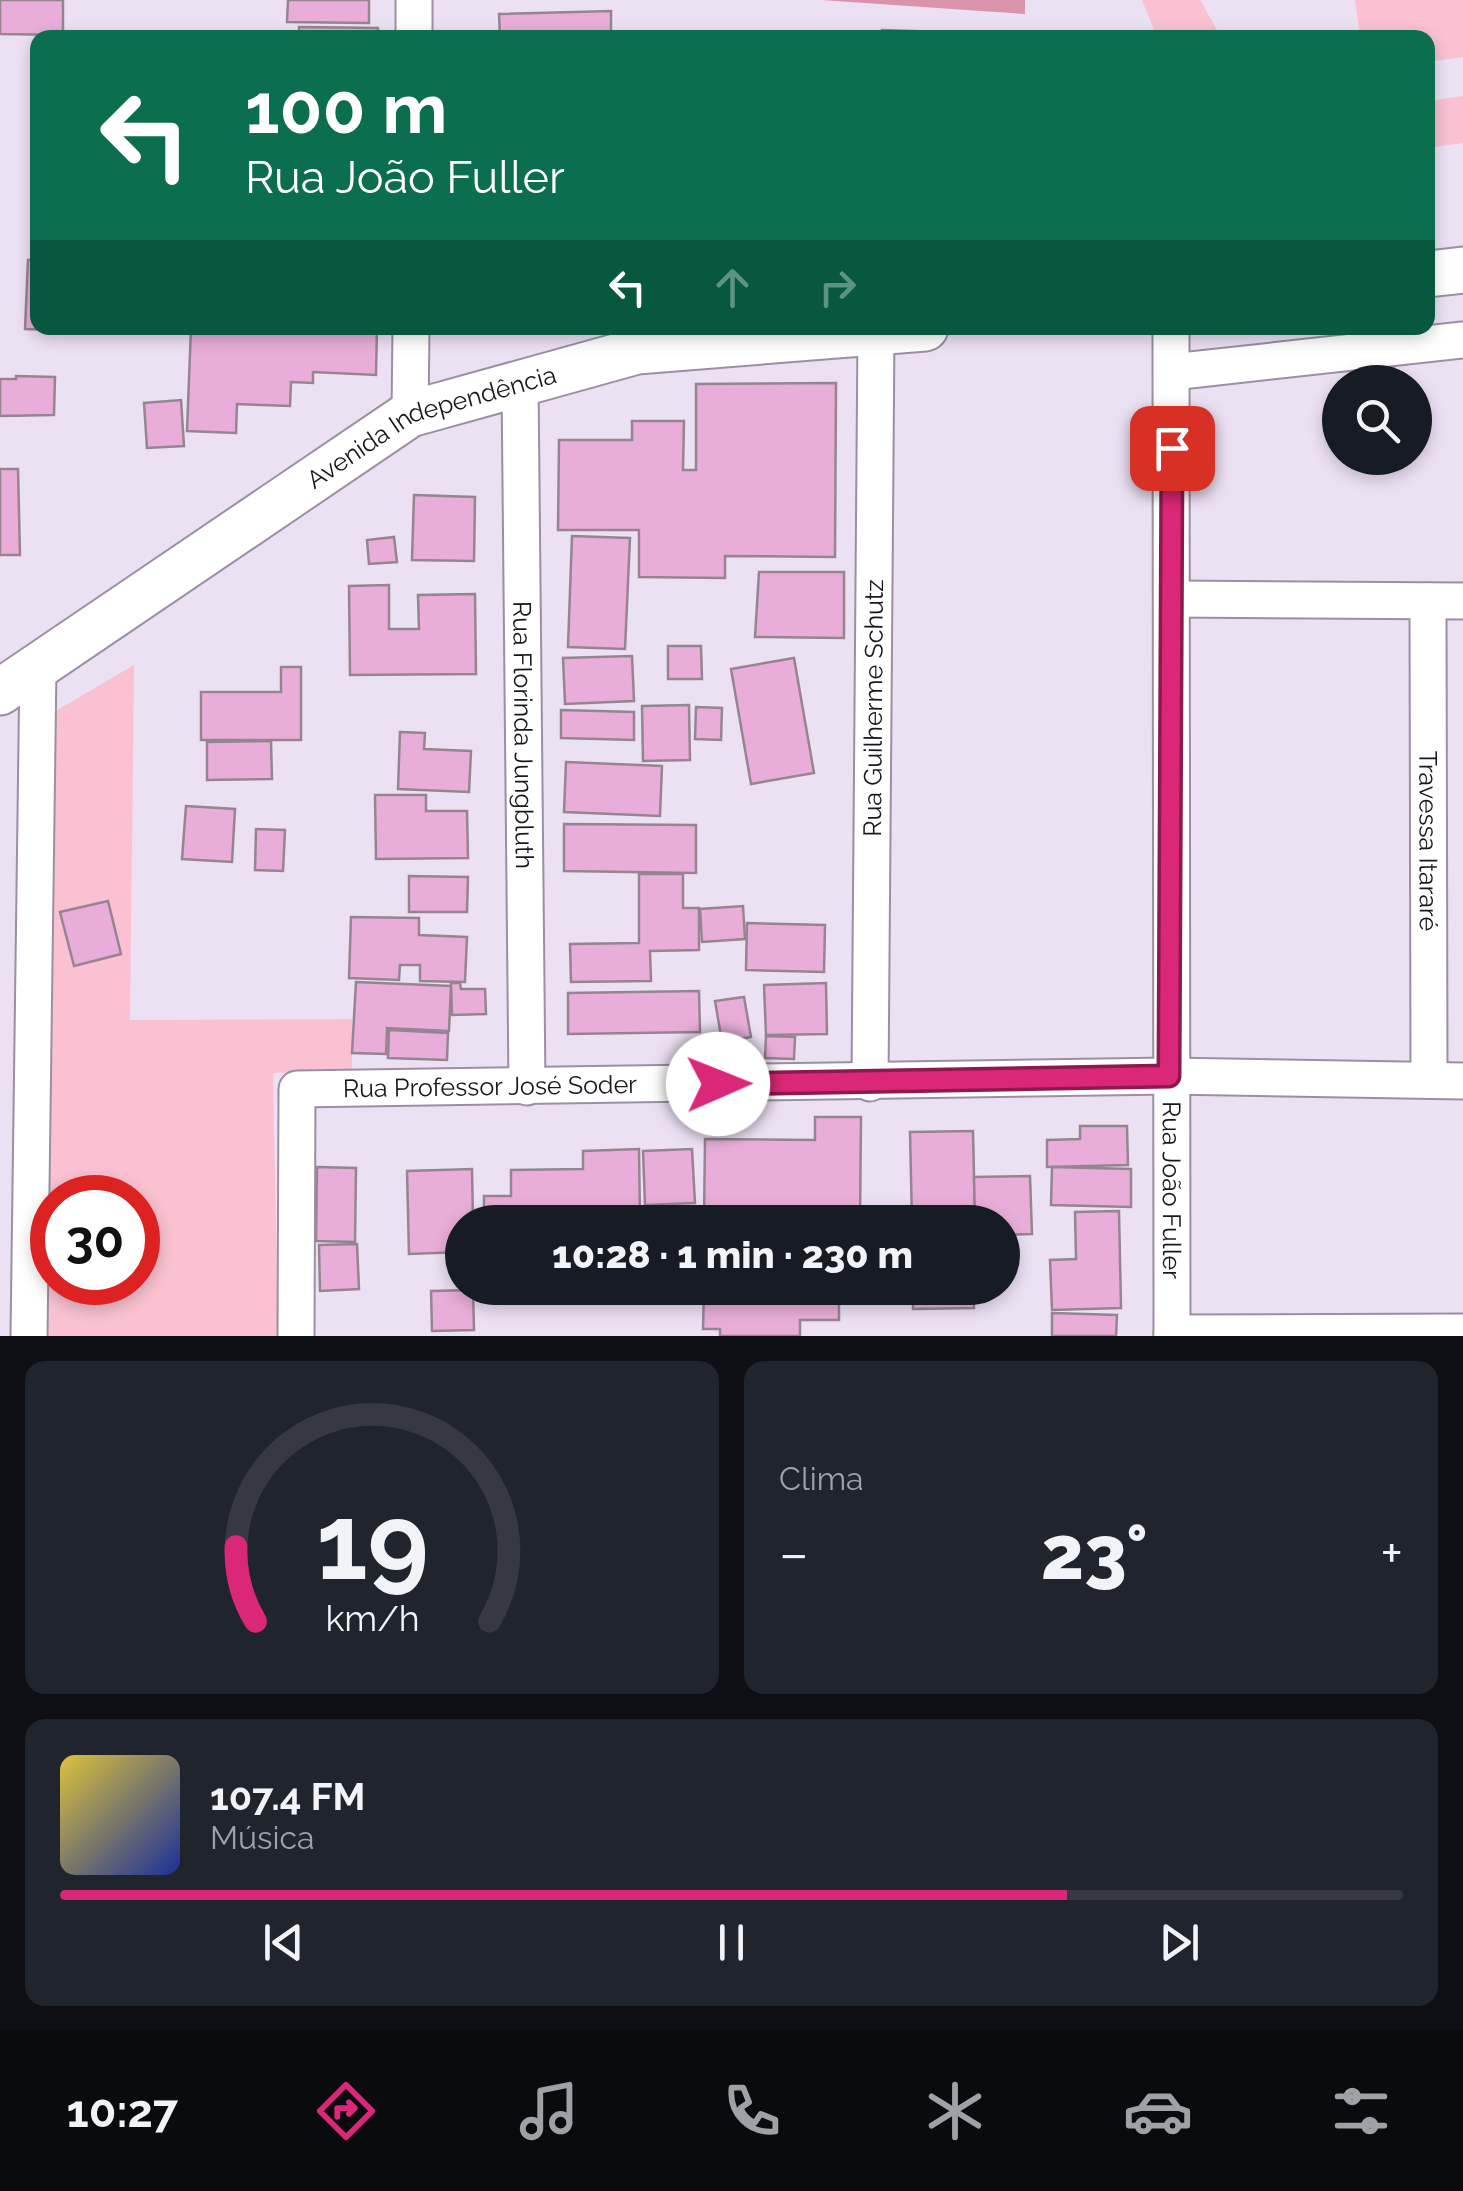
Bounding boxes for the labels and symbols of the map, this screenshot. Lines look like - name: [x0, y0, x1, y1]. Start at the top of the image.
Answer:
- street label: Avenida Independência: [301, 359, 559, 495]
- pin: [1130, 406, 1215, 491]
- street label: Rua Guilherme Schutz: [857, 579, 889, 837]
- street label: Rua Florinda Jungbluth: [507, 601, 540, 869]
- street label: Travessa Itararé: [1413, 751, 1444, 931]
- position arrow: [666, 1032, 770, 1136]
- street label: Rua Professor José Soder: [343, 1069, 637, 1103]
- street label: Rua João Fuller: [1157, 1101, 1187, 1279]
- speed limit sign: 30: [30, 1175, 160, 1305]

